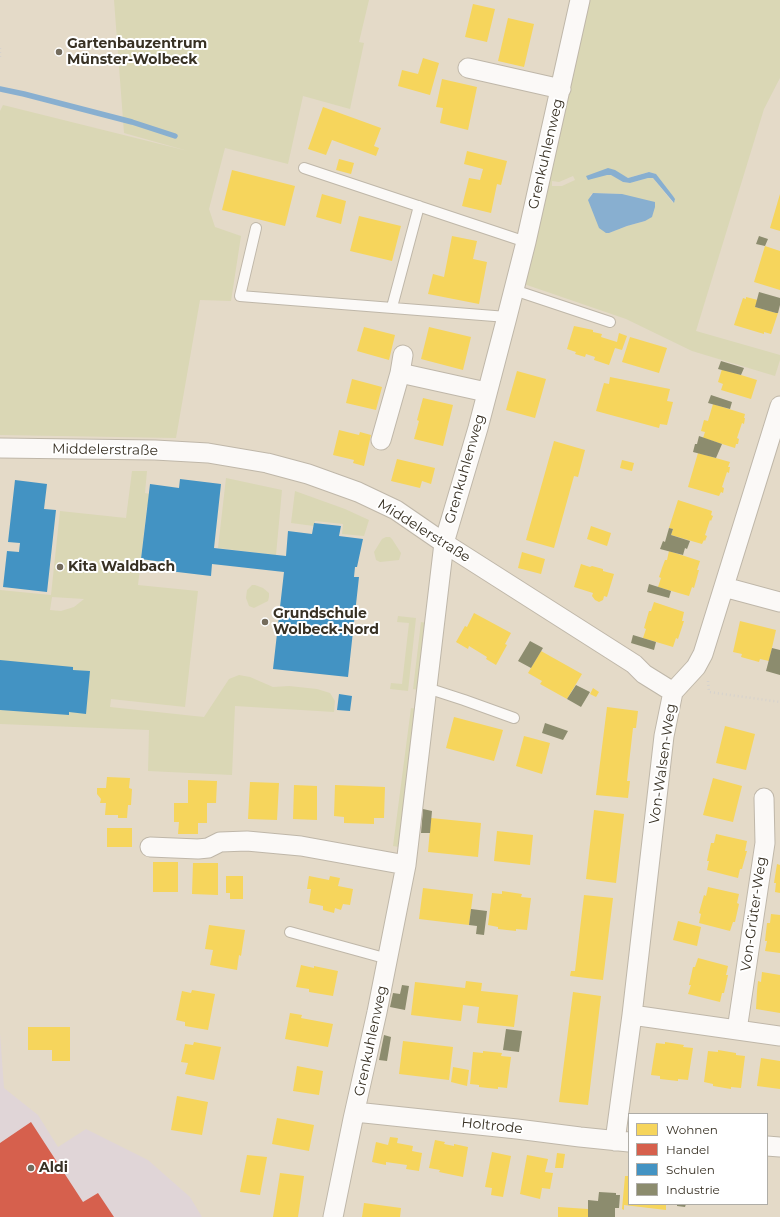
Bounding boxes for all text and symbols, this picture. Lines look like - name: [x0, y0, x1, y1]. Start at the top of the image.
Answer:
- place label: Gartenbauzentrum Münster-Wolbeck: [67, 36, 207, 68]
- marker: Gartenbauzentrum Münster-Wolbeck: [54, 47, 64, 57]
- street label: Grenkuhlenweg: [525, 97, 567, 211]
- street label: Grenkuhlenweg: [441, 412, 489, 526]
- street label: Middelerstraße: [52, 441, 158, 459]
- street label: Middelerstraße: [375, 496, 473, 566]
- place label: Kita Waldbach: [68, 559, 175, 575]
- marker: Kita Waldbach: [55, 562, 65, 572]
- place label: Grundschule Wolbeck-Nord: [273, 606, 379, 638]
- marker: Grundschule Wolbeck-Nord: [260, 617, 270, 627]
- street label: Von-Walsen-Weg: [646, 703, 680, 825]
- street label: Von-Grüter-Weg: [738, 856, 770, 972]
- street label: Grenkuhlenweg: [351, 984, 391, 1098]
- legend: [628, 1113, 768, 1205]
- street label: Holtrode: [460, 1114, 524, 1138]
- text: Wohnen: [666, 1122, 718, 1137]
- text: Handel: [666, 1142, 710, 1157]
- place label: Aldi: [39, 1160, 68, 1176]
- text: Schulen: [666, 1162, 715, 1177]
- marker: Aldi: [26, 1163, 36, 1173]
- text: Industrie: [666, 1182, 720, 1197]

